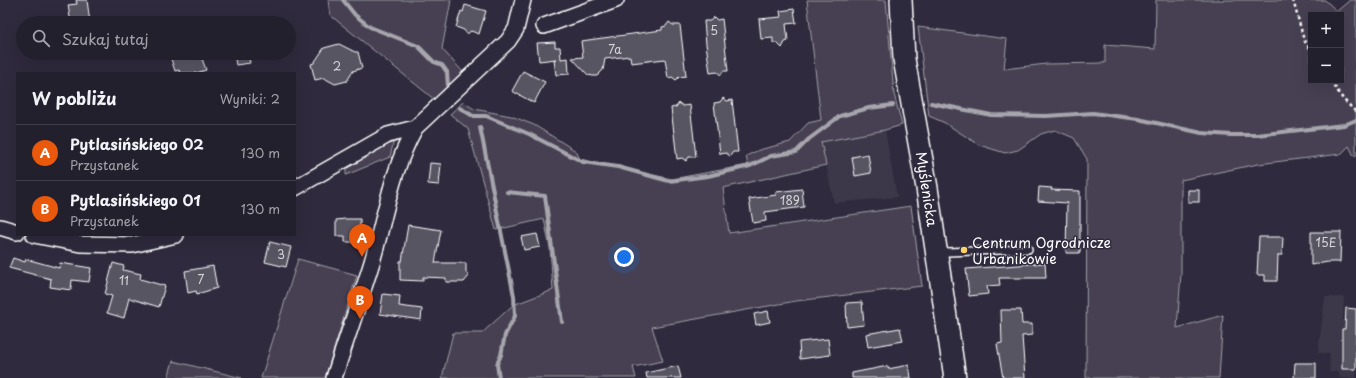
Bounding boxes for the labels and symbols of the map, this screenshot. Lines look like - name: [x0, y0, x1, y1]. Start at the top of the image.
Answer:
- house number: 5: [710, 21, 718, 39]
- house number: 7a: [608, 40, 622, 58]
- house number: 2: [333, 57, 341, 75]
- street label: Myślenicka: [911, 150, 943, 228]
- house number: 189: [780, 191, 800, 209]
- pin: A: [349, 224, 375, 257]
- place label: Centrum Ogrodnicze Urbanikowie: [972, 232, 1111, 269]
- house number: 15E: [1316, 233, 1337, 251]
- house number: 3: [277, 245, 285, 263]
- marker: Centrum Ogrodnicze Urbanikowie: [959, 245, 969, 255]
- your location: [614, 247, 634, 267]
- house number: 7: [198, 270, 205, 288]
- house number: 11: [119, 271, 129, 289]
- pin: B: [347, 286, 373, 319]

